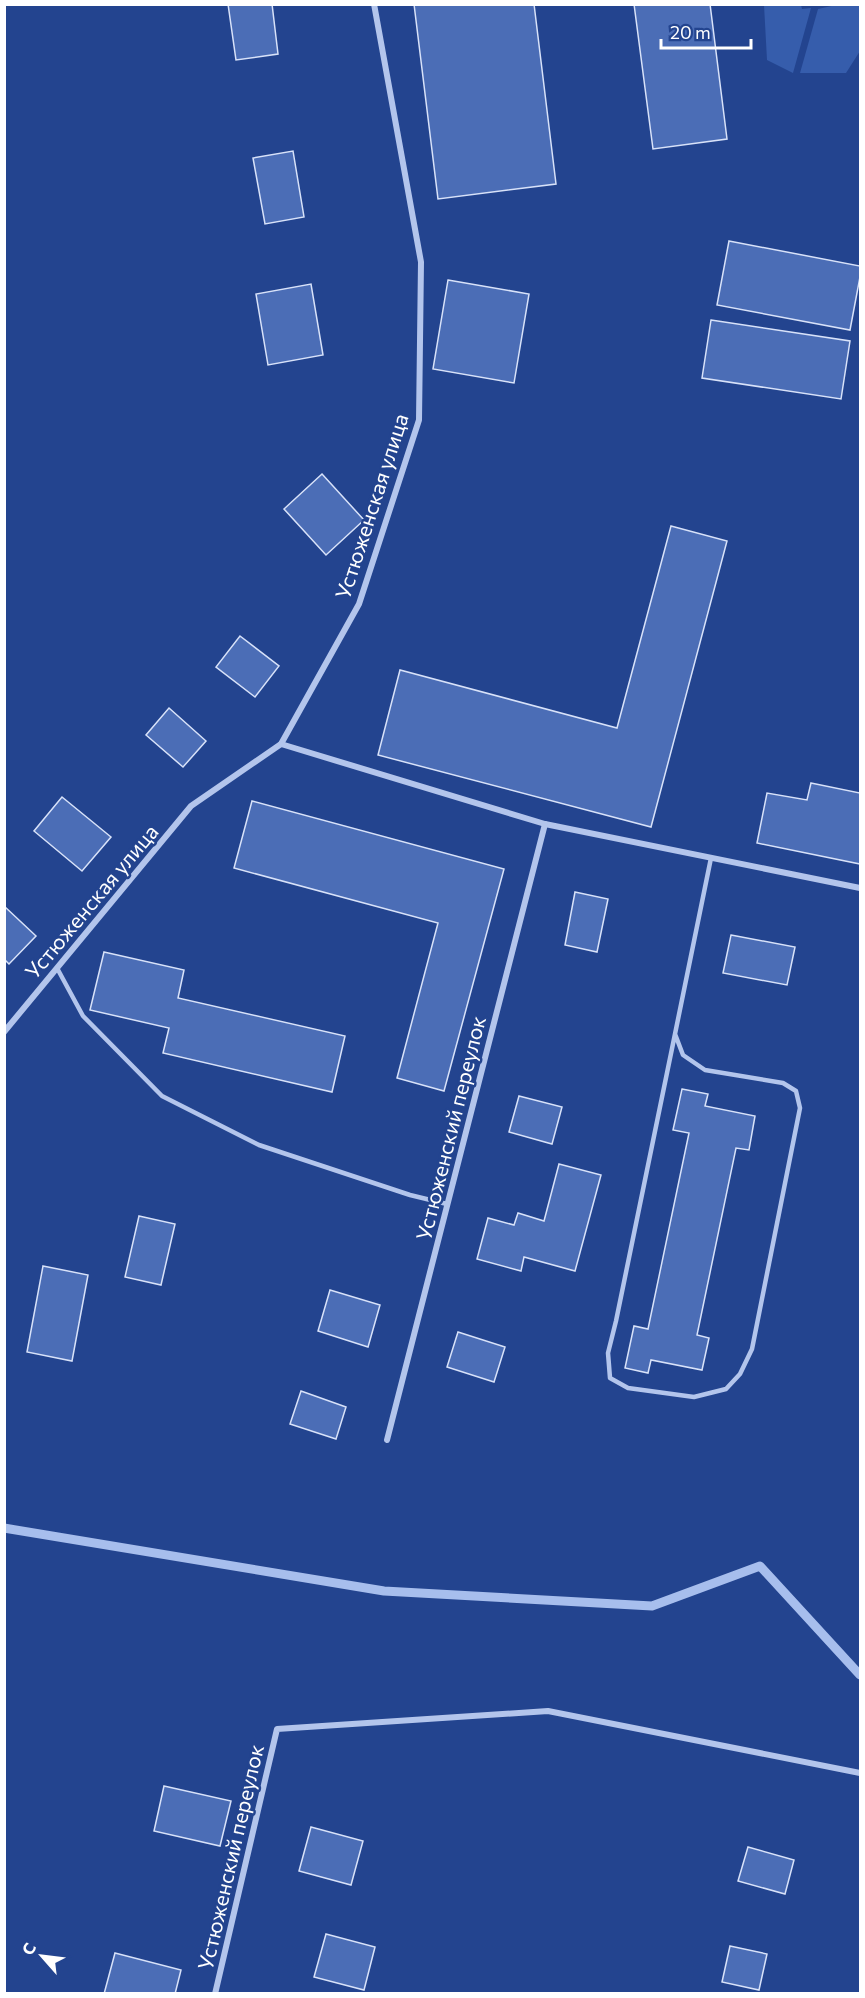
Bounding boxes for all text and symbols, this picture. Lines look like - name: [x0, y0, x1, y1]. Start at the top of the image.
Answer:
- scale bar: [661, 12, 751, 50]
- text: 20 m: [670, 21, 711, 43]
- street label: Устюженская улица: [329, 410, 413, 602]
- street label: Устюженская улица: [19, 819, 163, 983]
- street label: Устюженский переулок: [410, 1013, 490, 1243]
- street label: Устюженский переулок: [192, 1742, 268, 1972]
- north arrow: [12, 1926, 72, 1986]
- text: С: [17, 1939, 39, 1958]

